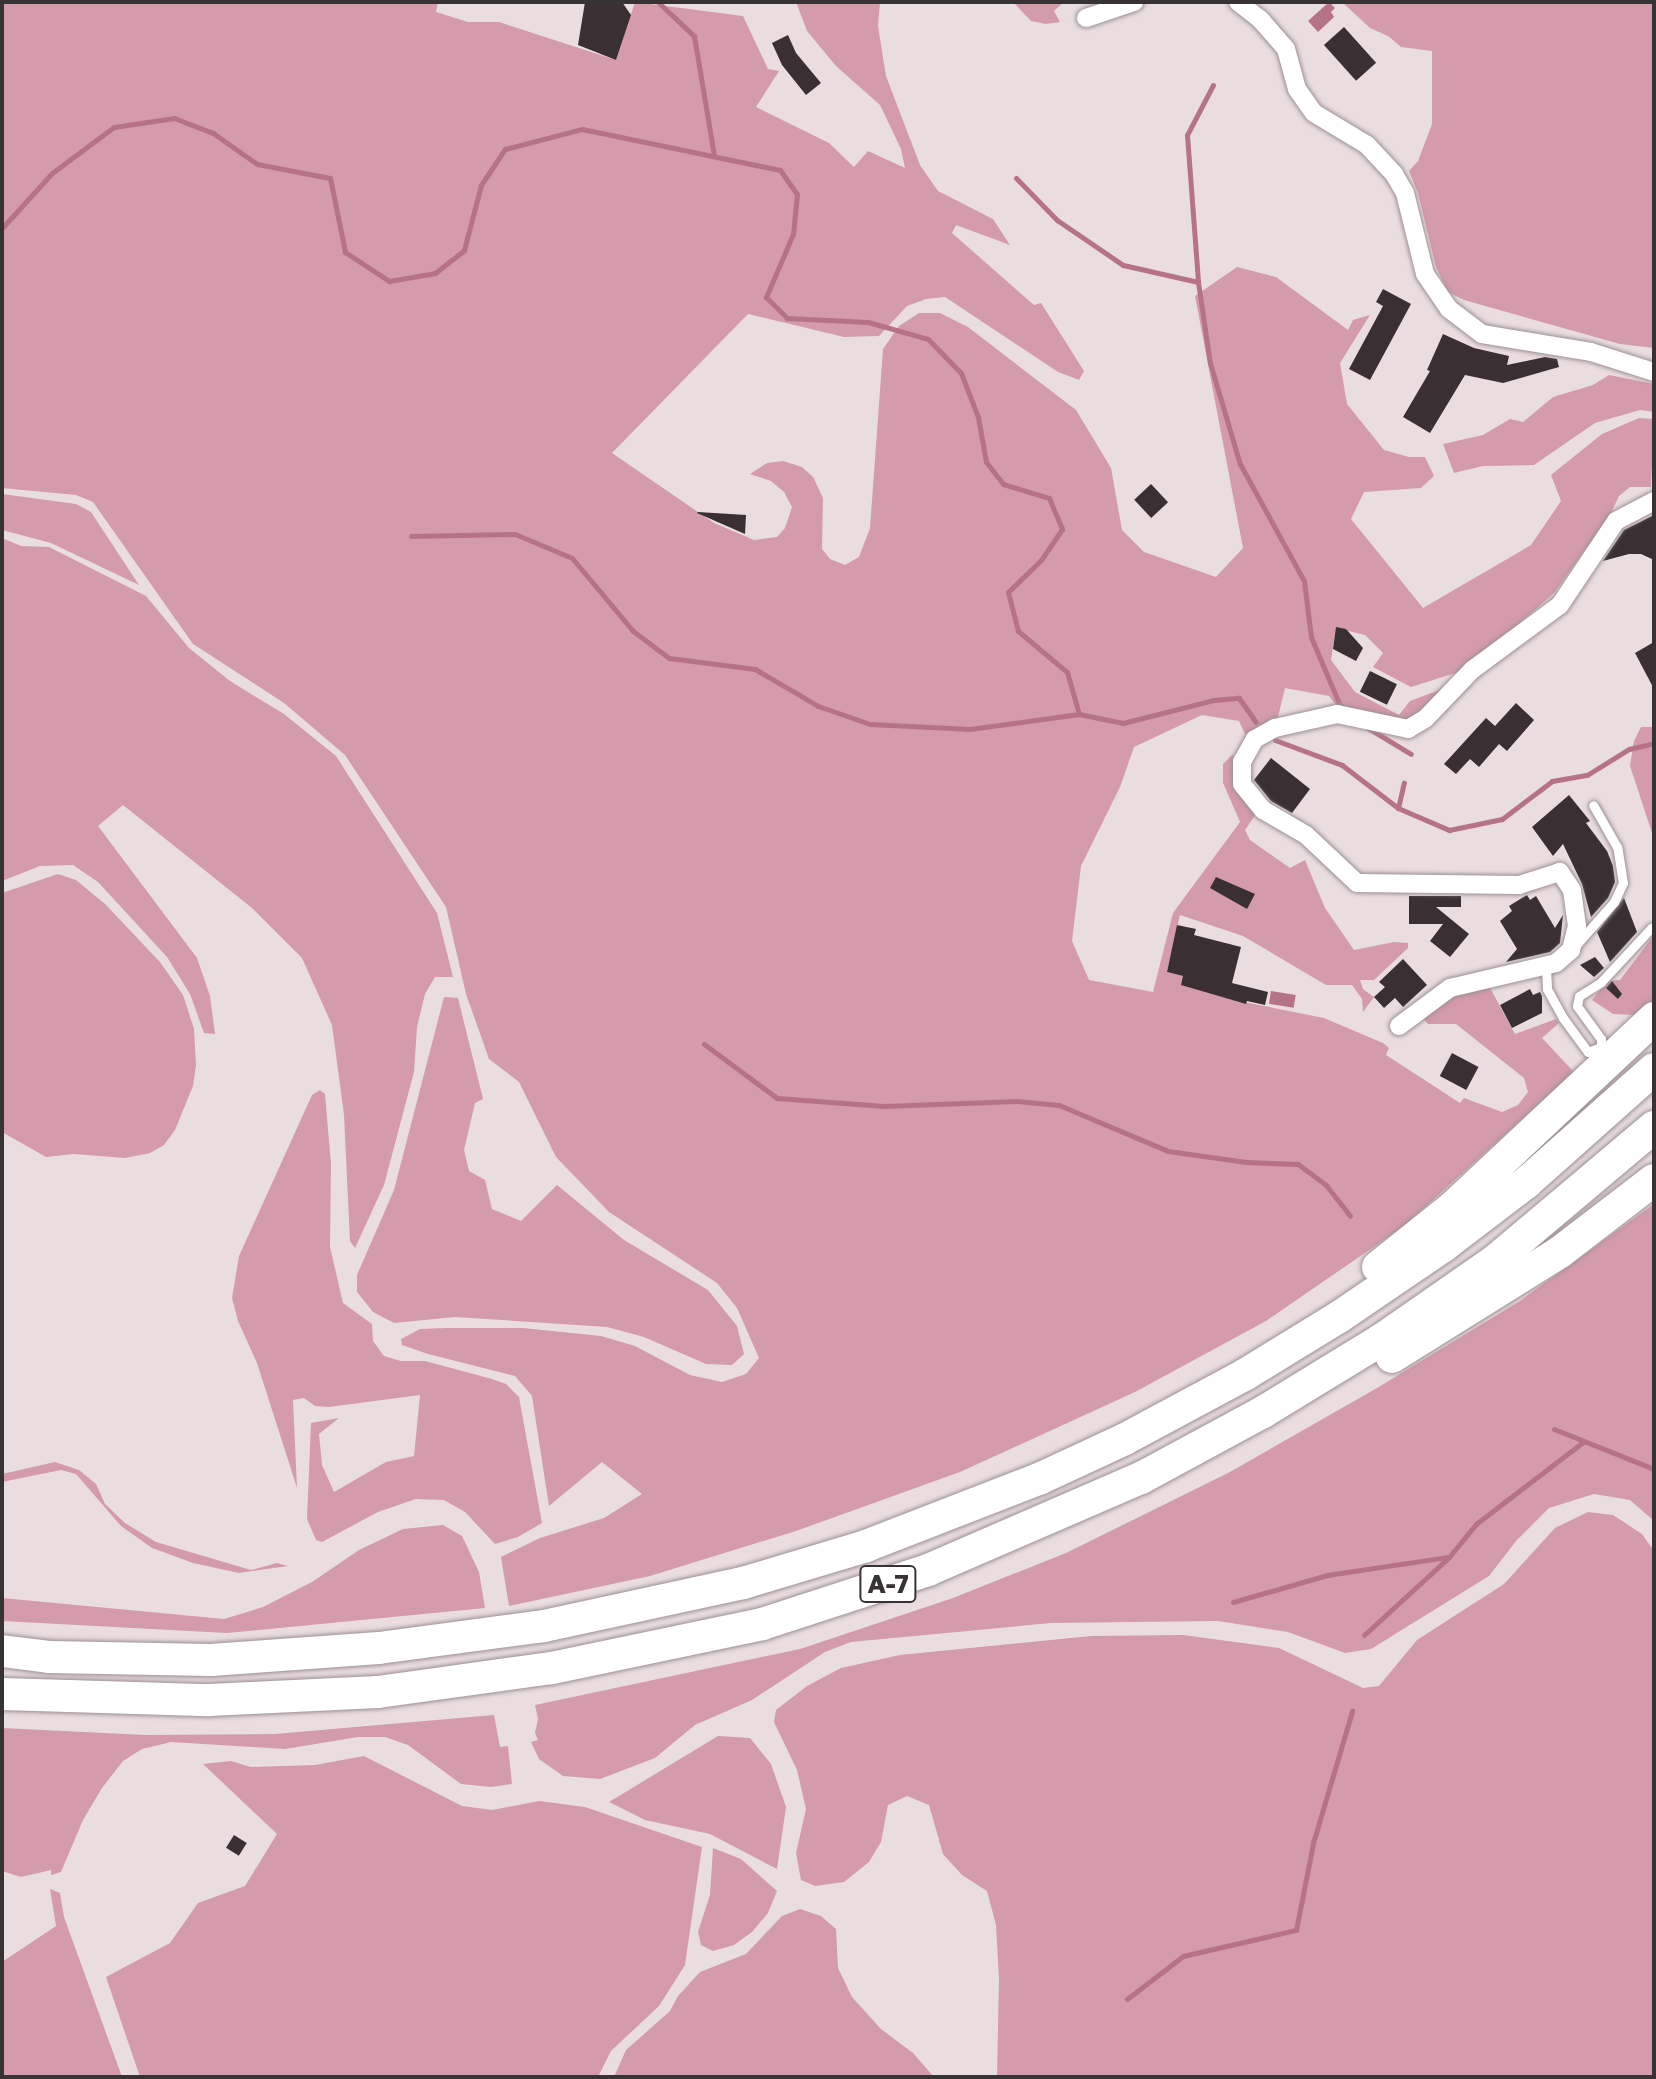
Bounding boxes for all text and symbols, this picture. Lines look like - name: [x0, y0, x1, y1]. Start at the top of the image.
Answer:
- road number: A-7: [858, 1562, 918, 1606]

